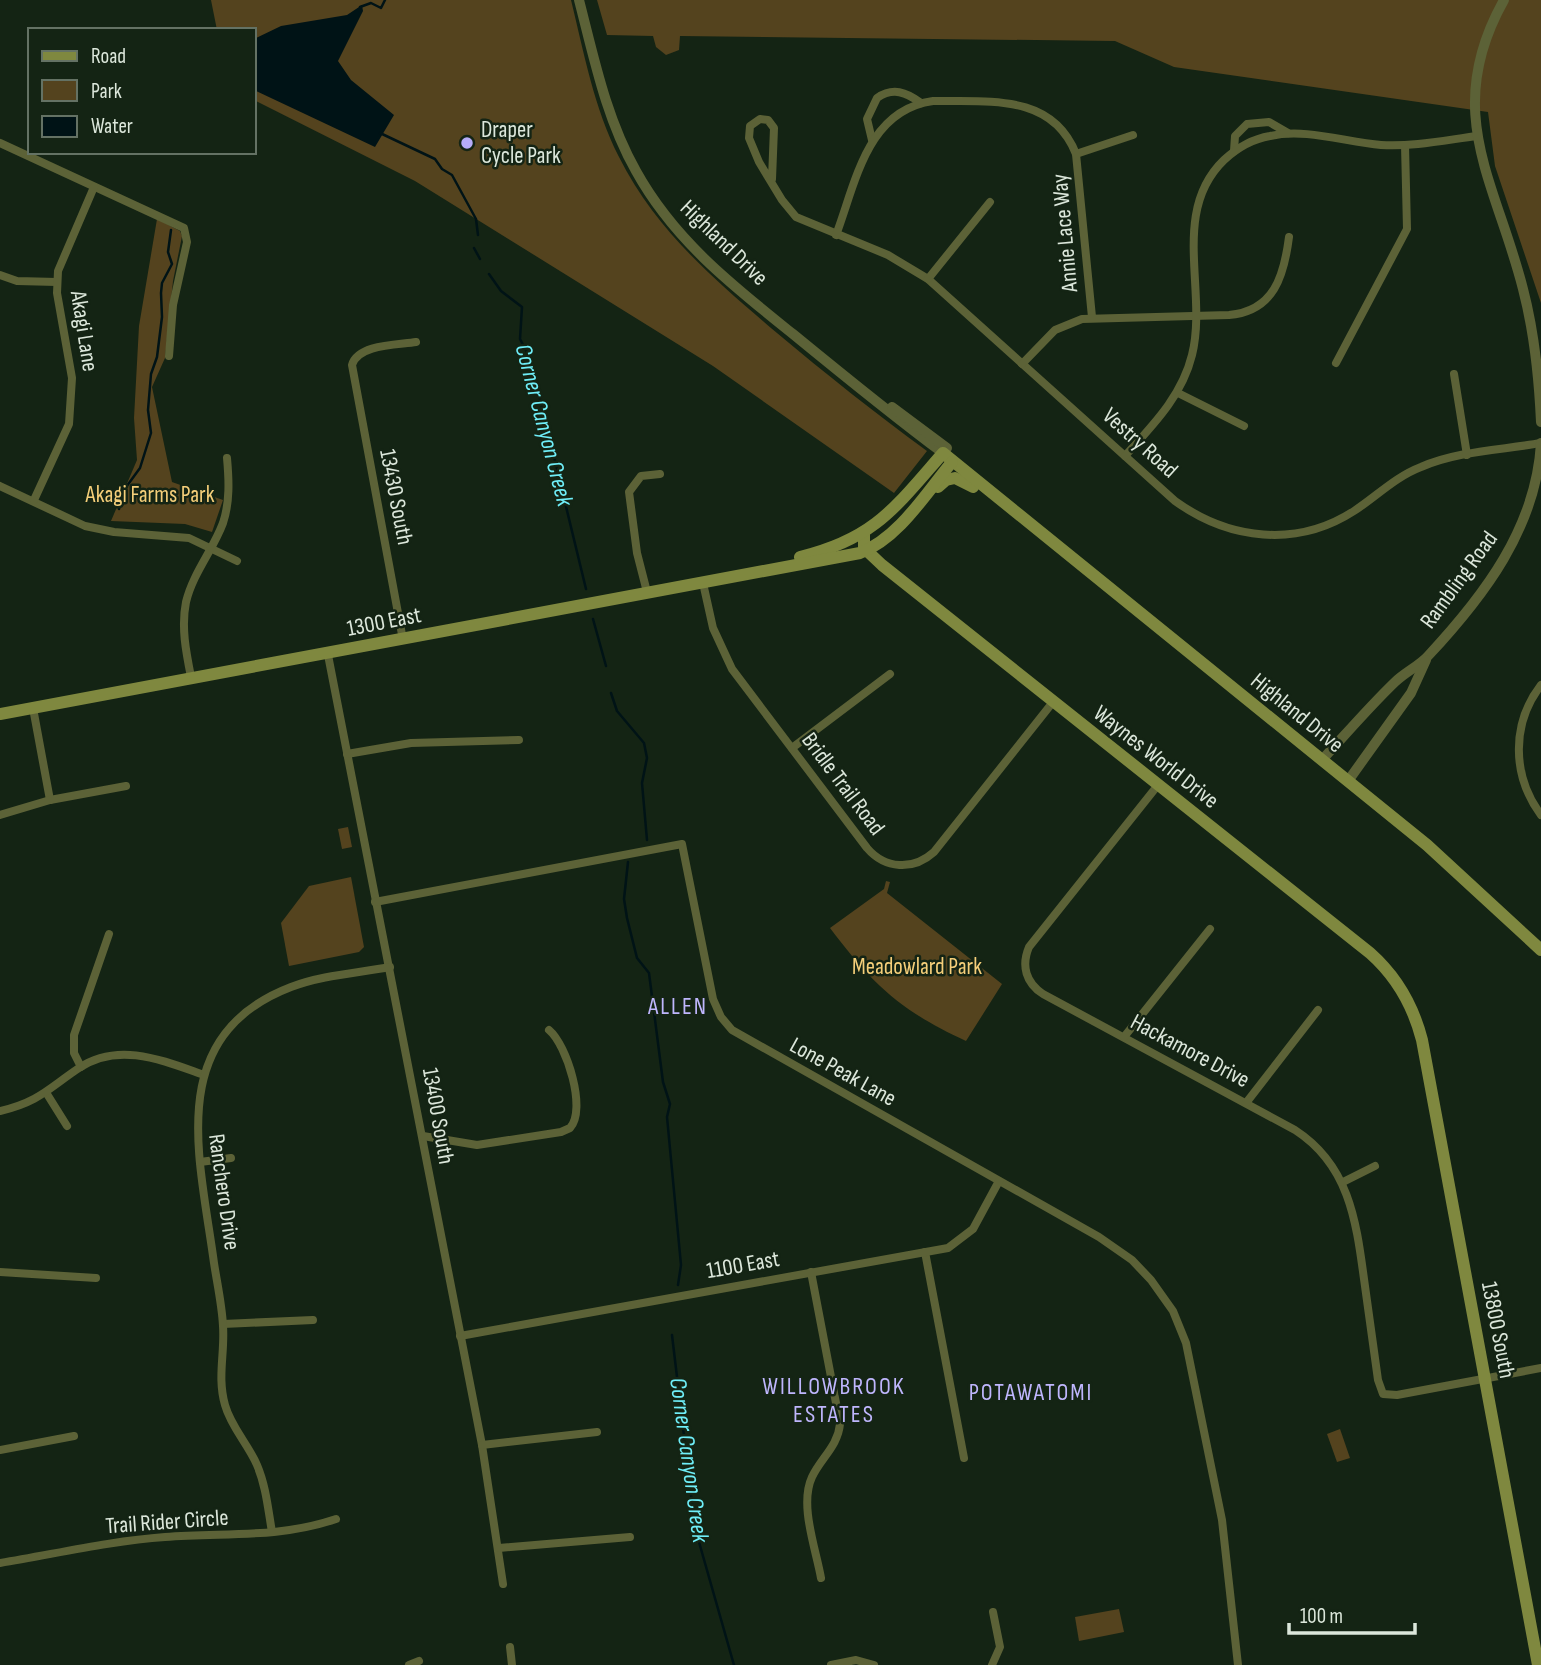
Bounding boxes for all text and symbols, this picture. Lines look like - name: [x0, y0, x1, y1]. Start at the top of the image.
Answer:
- legend: [28, 28, 256, 154]
- text: Road: [91, 44, 126, 69]
- text: Park: [91, 79, 122, 104]
- text: Water: [91, 114, 133, 139]
- place label: Draper Cycle Park: [481, 116, 561, 170]
- marker: Draper Cycle Park: [459, 135, 475, 151]
- street label: Annie Lace Way: [1046, 173, 1084, 294]
- street label: Highland Drive: [674, 194, 774, 292]
- street label: Akagi Lane: [64, 288, 104, 373]
- water label: Corner Canyon Creek: [508, 341, 580, 510]
- street label: Vestry Road: [1097, 402, 1183, 484]
- street label: 13430 South: [373, 447, 419, 547]
- park label: Akagi Farms Park: [85, 481, 215, 509]
- street label: Rambling Road: [1414, 526, 1504, 634]
- street label: 1300 East: [344, 601, 424, 643]
- street label: Highland Drive: [1245, 667, 1349, 759]
- street label: Waynes World Drive: [1088, 699, 1224, 815]
- street label: Bridle Trail Road: [795, 727, 891, 841]
- park label: Meadowlard Park: [852, 953, 982, 981]
- district label: ALLEN: [647, 992, 708, 1021]
- street label: Hackamore Drive: [1126, 1008, 1254, 1094]
- street label: Lone Peak Lane: [785, 1031, 901, 1113]
- street label: 13400 South: [416, 1066, 460, 1166]
- street label: Ranchero Drive: [202, 1132, 246, 1252]
- street label: 1100 East: [704, 1245, 782, 1285]
- street label: 13800 South: [1475, 1279, 1521, 1381]
- district label: WILLOWBROOK ESTATES: [762, 1372, 906, 1429]
- water label: Corner Canyon Creek: [663, 1376, 715, 1545]
- district label: POTAWATOMI: [969, 1378, 1093, 1407]
- street label: Trail Rider Circle: [105, 1504, 229, 1540]
- scale bar: [1289, 1592, 1415, 1636]
- text: 100 m: [1300, 1604, 1343, 1629]

